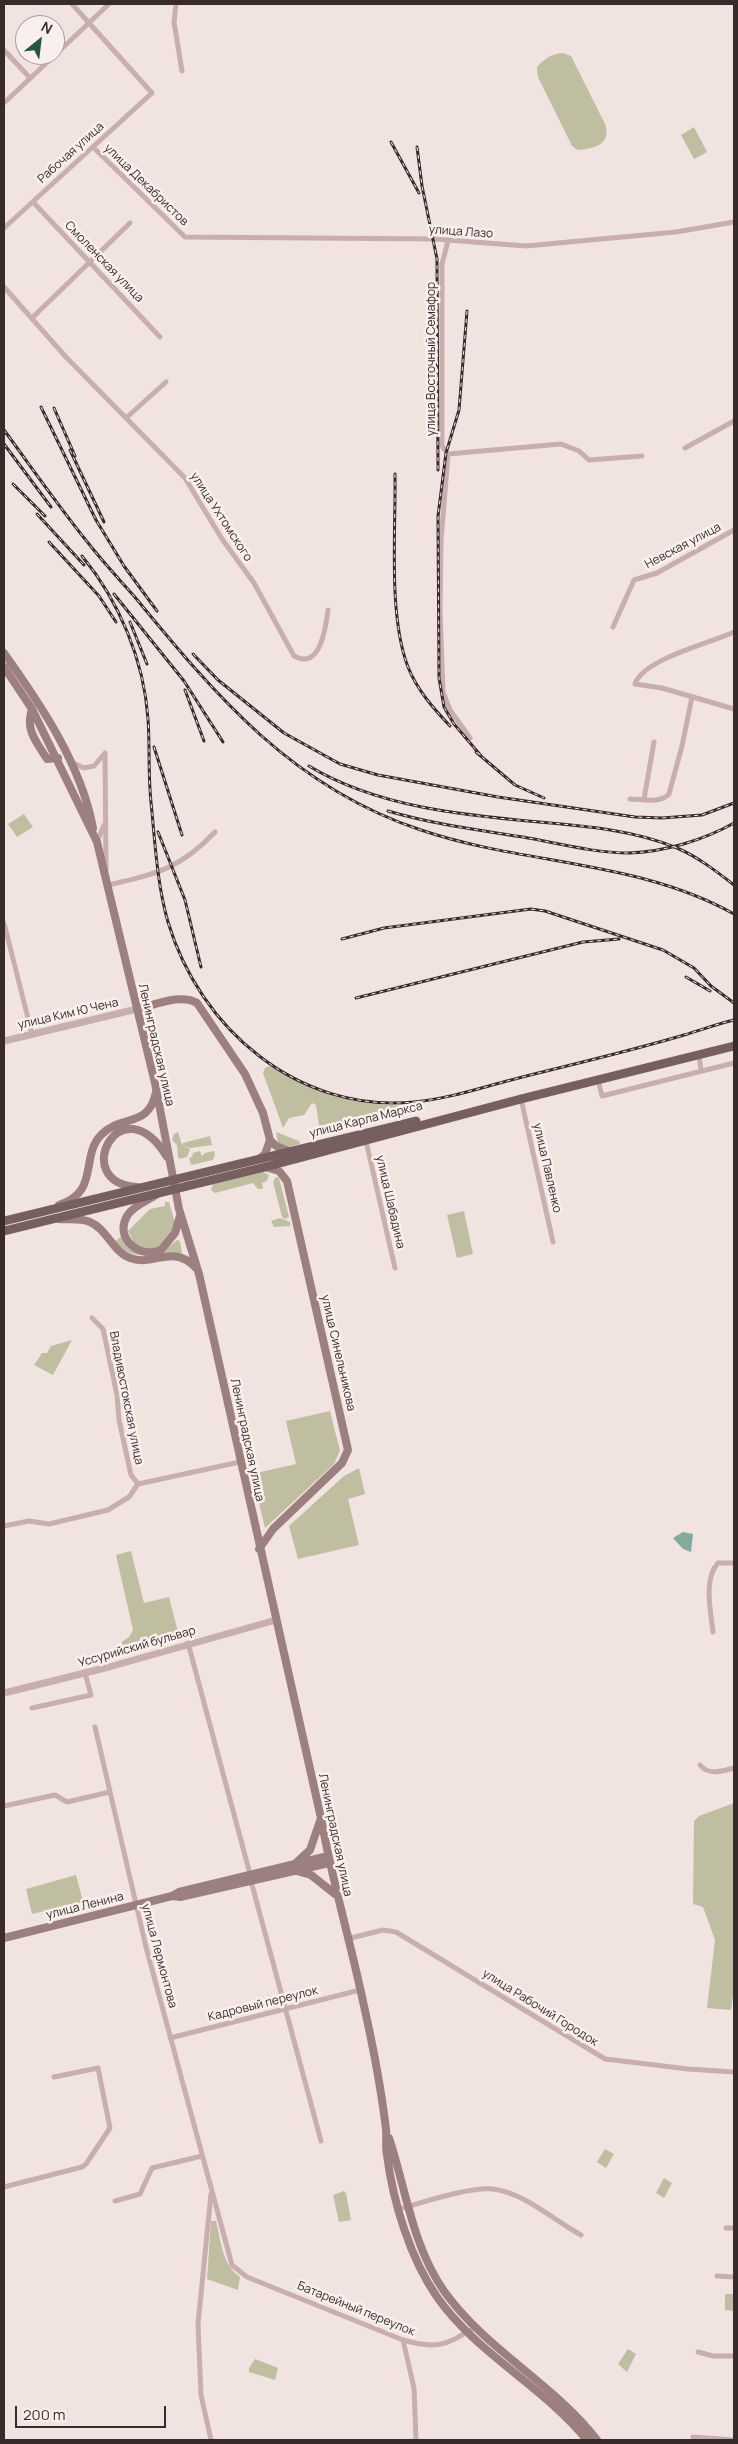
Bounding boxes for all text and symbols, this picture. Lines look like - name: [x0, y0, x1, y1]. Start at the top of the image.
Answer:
- north arrow: [15, 15, 65, 65]
- text: N: [38, 17, 56, 38]
- street label: Рабочая улица: [35, 120, 107, 186]
- street label: улица Декабристов: [101, 141, 191, 229]
- street label: Смоленская улица: [62, 218, 146, 306]
- street label: улица Лазо: [428, 223, 494, 241]
- street label: улица Восточный Семафор: [425, 282, 439, 436]
- street label: улица Ухтомского: [187, 470, 255, 564]
- street label: Невская улица: [643, 520, 723, 572]
- street label: Ленинградская улица: [135, 982, 177, 1108]
- street label: улица Ким Ю Чена: [16, 995, 120, 1033]
- street label: улица Карла Маркса: [308, 1099, 424, 1141]
- street label: улица Павленко: [530, 1122, 564, 1214]
- street label: улица Шабадина: [372, 1154, 408, 1250]
- street label: улица Синельникова: [318, 1293, 358, 1413]
- street label: Владивостокская улица: [106, 1330, 146, 1466]
- street label: Ленинградская улица: [227, 1377, 267, 1503]
- street label: Уссурийский бульвар: [77, 1623, 197, 1671]
- street label: Ленинградская улица: [315, 1772, 355, 1898]
- street label: улица Ленина: [45, 1889, 125, 1923]
- street label: улица Лермонтова: [138, 1902, 180, 2010]
- street label: улица Рабочий Городок: [479, 1966, 601, 2050]
- street label: Кадровый переулок: [207, 1983, 319, 2025]
- street label: Батарейный переулок: [295, 2279, 417, 2339]
- scale bar: [18, 2396, 169, 2428]
- text: 200 m: [23, 2404, 66, 2425]

